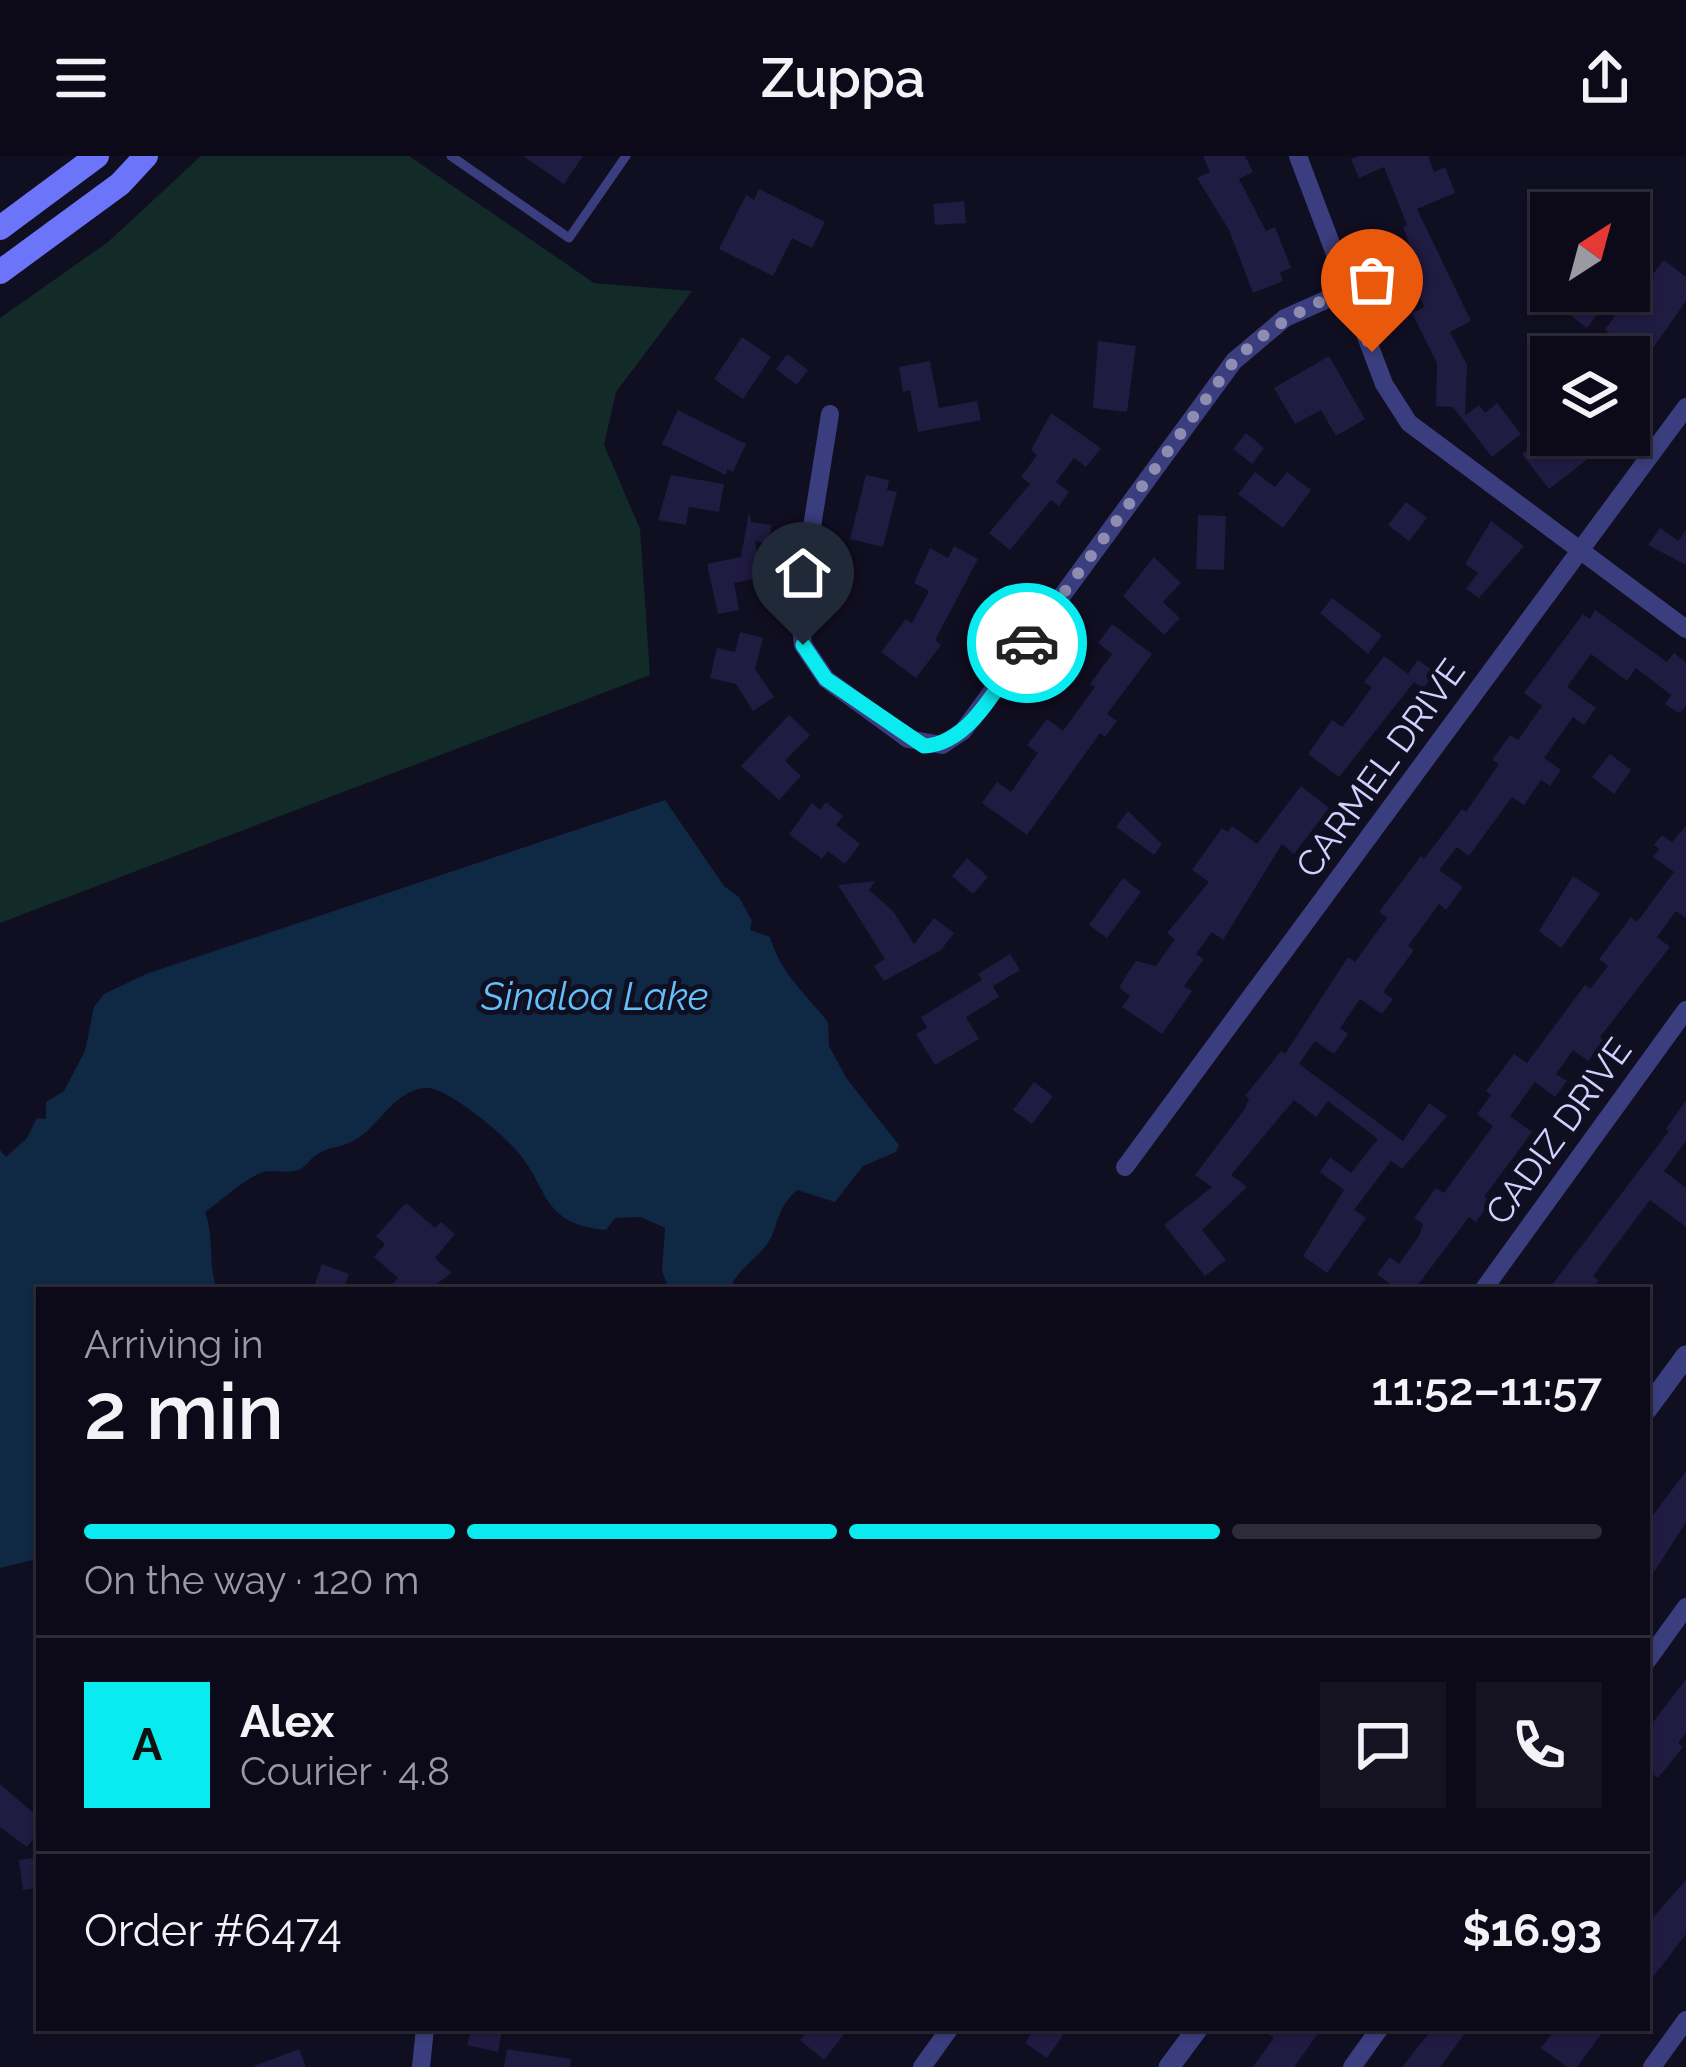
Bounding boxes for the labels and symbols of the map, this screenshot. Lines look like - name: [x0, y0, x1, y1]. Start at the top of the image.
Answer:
- north arrow: [1530, 192, 1650, 312]
- pin: [1321, 229, 1423, 352]
- pin: [752, 522, 854, 645]
- courier: [967, 583, 1087, 703]
- street label: CARMEL DRIVE: [1287, 651, 1473, 885]
- water label: Sinaloa Lake: [480, 973, 709, 1019]
- street label: CADIZ DRIVE: [1476, 1030, 1640, 1232]

